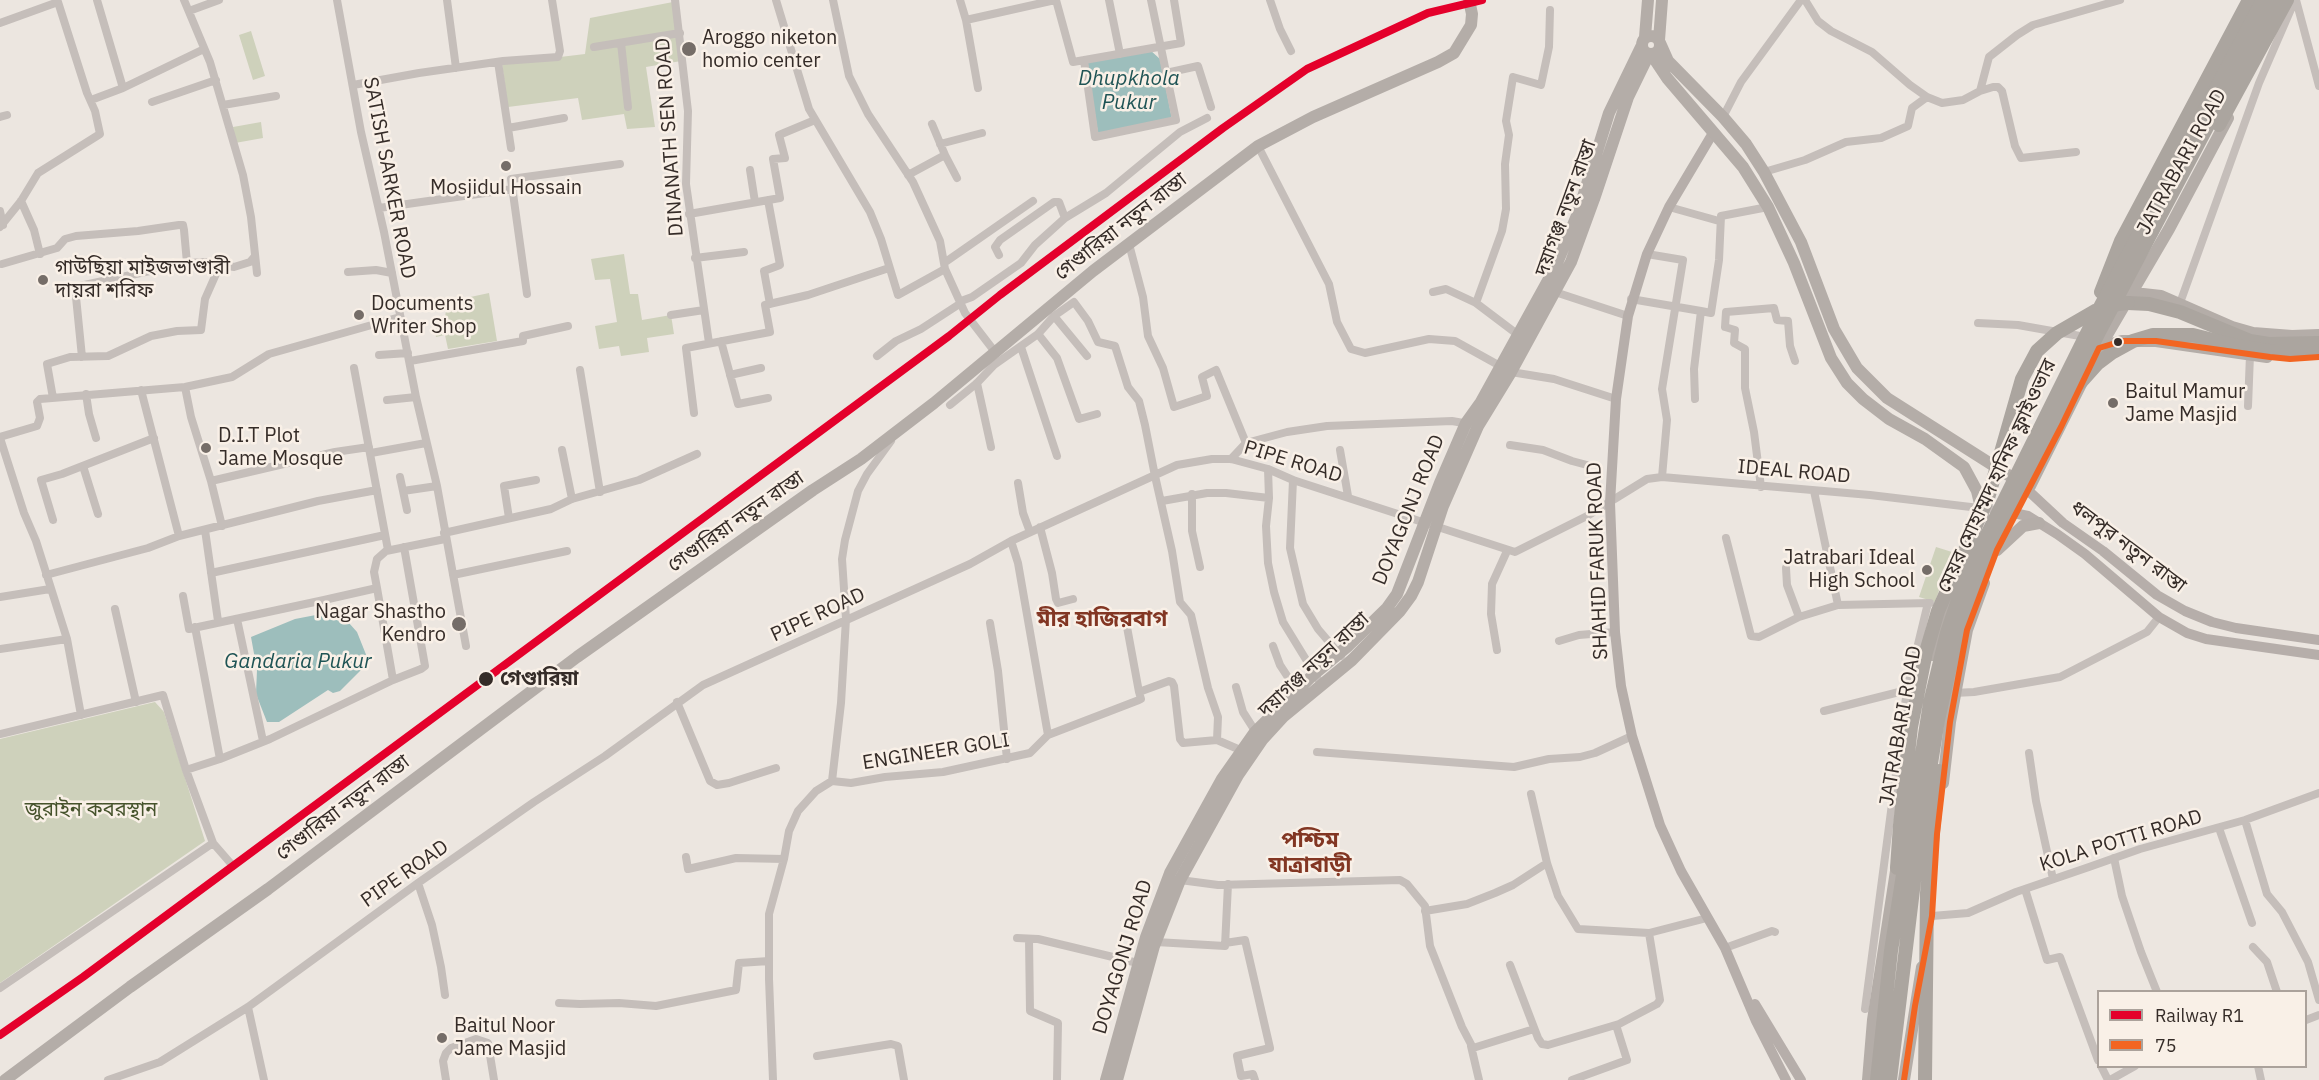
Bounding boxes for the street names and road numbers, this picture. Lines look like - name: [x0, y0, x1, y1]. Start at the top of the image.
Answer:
- street label: DINANATH SEN ROAD: [651, 37, 689, 237]
- street label: SATISH SARKER ROAD: [358, 75, 420, 281]
- street label: JATRABARI ROAD: [2132, 85, 2232, 239]
- street label: দয়াগঞ্জ নতুন রাস্তা: [1530, 137, 1602, 279]
- street label: গেণ্ডারিয়া নতুন রাস্তা: [1050, 168, 1192, 286]
- street label: মেয়র মোহাম্মদ হানিফ ফ্লাইওভার: [1932, 355, 2062, 597]
- street label: DOYAGONJ ROAD: [1368, 431, 1450, 589]
- street label: PIPE ROAD: [1241, 436, 1345, 488]
- street label: IDEAL ROAD: [1736, 455, 1852, 489]
- street label: SHAHID FARUK ROAD: [1583, 462, 1613, 660]
- street label: গেণ্ডারিয়া নতুন রাস্তা: [663, 466, 809, 578]
- street label: ধলপুর নতুন রাস্তা: [2065, 496, 2191, 598]
- street label: PIPE ROAD: [767, 583, 869, 647]
- street label: দয়াগঞ্জ নতুন রাস্তা: [1254, 607, 1374, 723]
- street label: JATRABARI ROAD: [1875, 644, 1927, 808]
- street label: ENGINEER GOLI: [861, 729, 1011, 775]
- street label: গেণ্ডারিয়া নতুন রাস্তা: [272, 750, 414, 866]
- street label: KOLA POTTI ROAD: [2037, 805, 2205, 877]
- street label: PIPE ROAD: [357, 835, 453, 913]
- street label: DOYAGONJ ROAD: [1088, 877, 1158, 1037]

